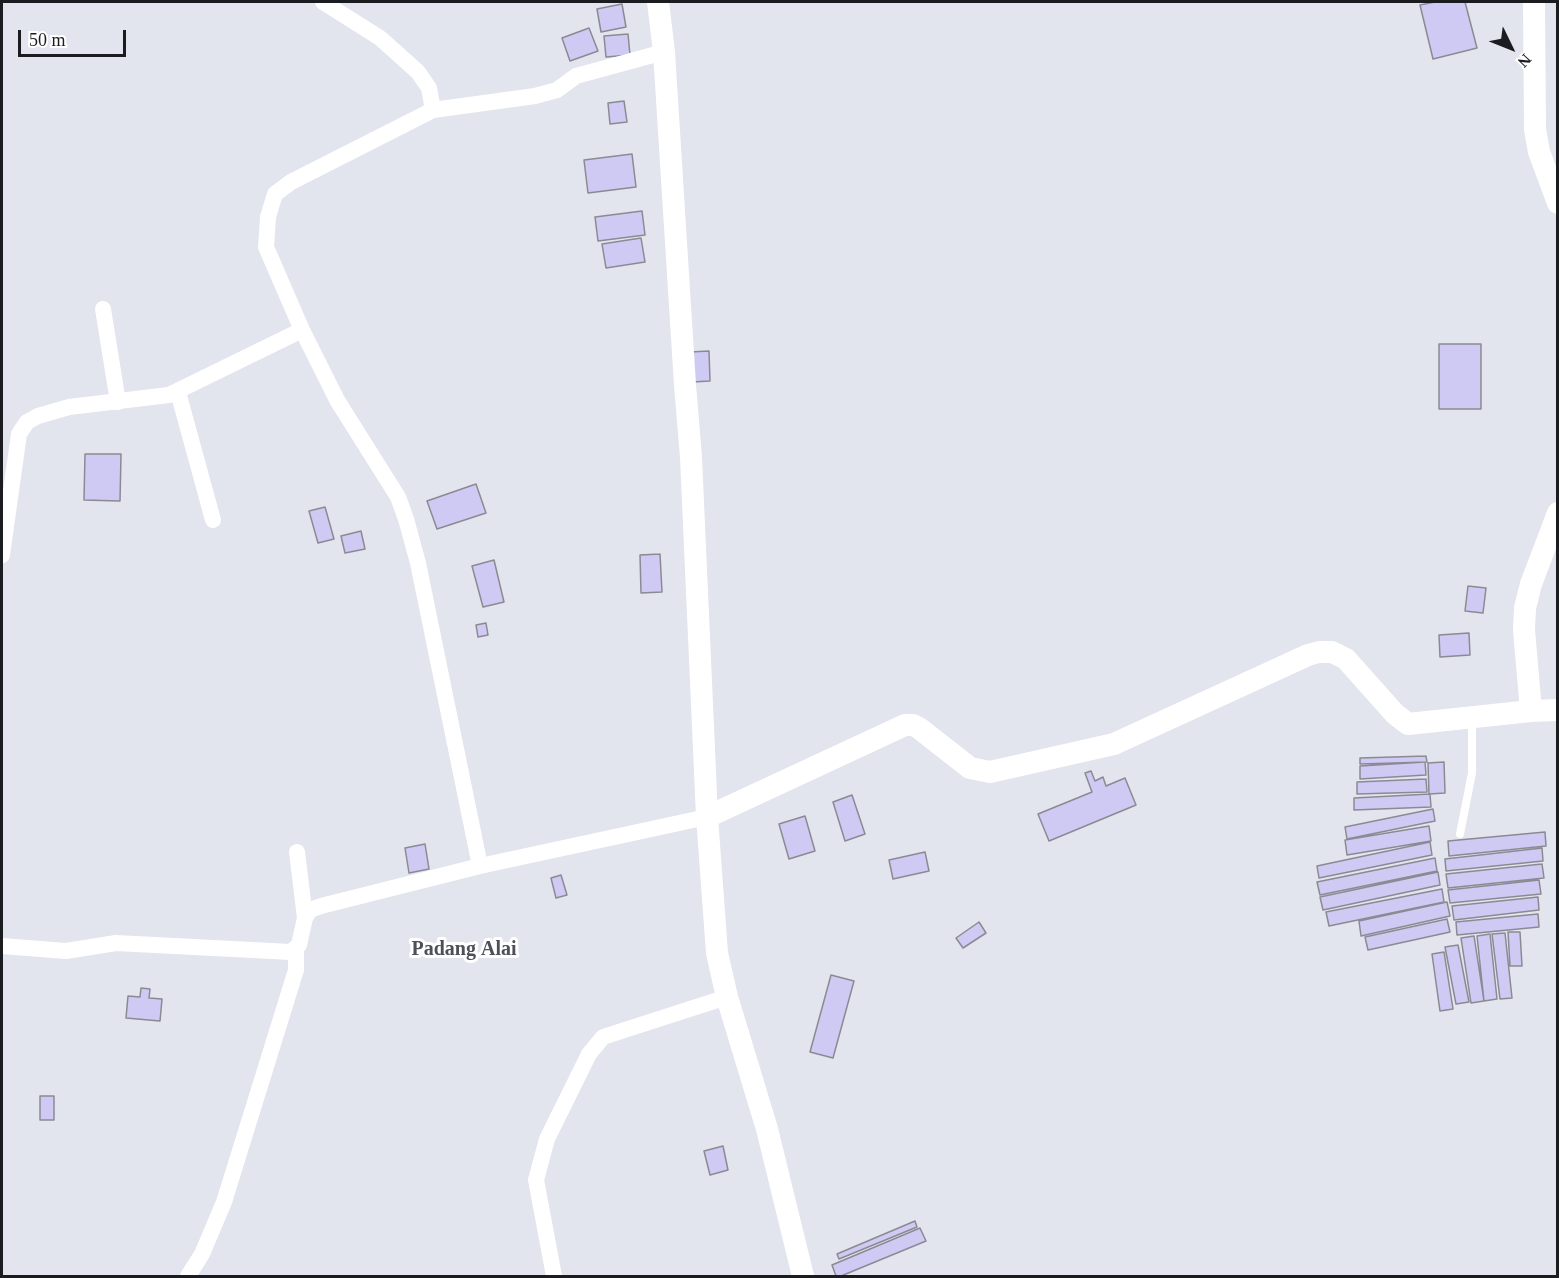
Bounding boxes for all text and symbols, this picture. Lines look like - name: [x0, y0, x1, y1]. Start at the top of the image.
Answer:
- scale bar: [21, 18, 129, 56]
- north arrow: [1481, 18, 1541, 78]
- text: 50 m: [29, 30, 66, 50]
- text: N: [1514, 51, 1535, 71]
- district label: Padang Alai: [411, 938, 517, 962]

